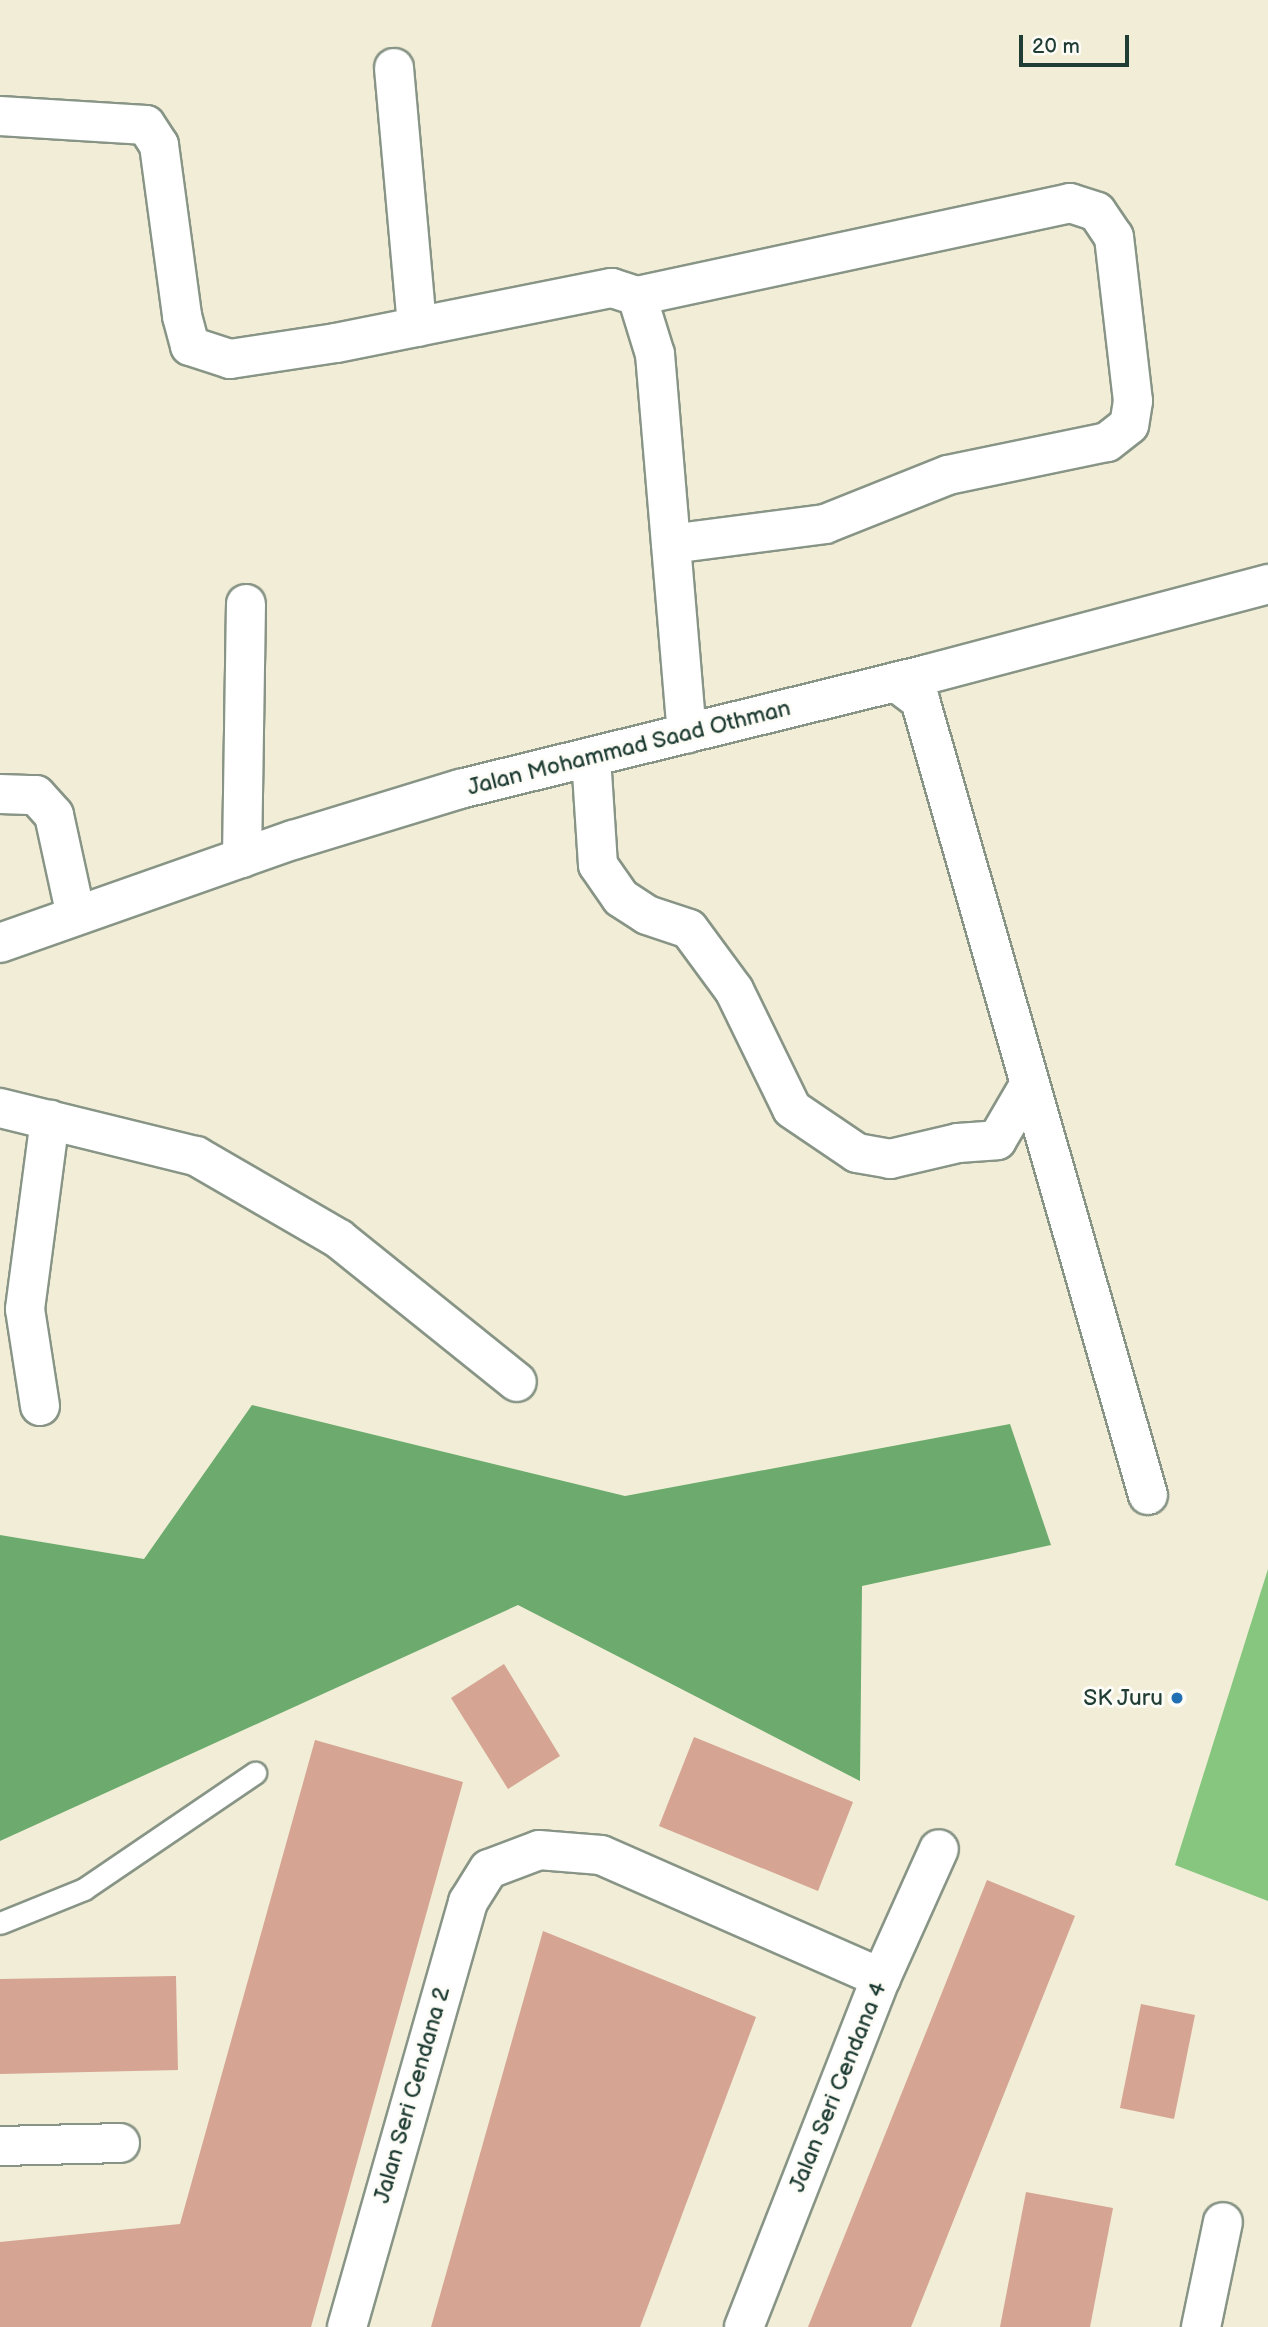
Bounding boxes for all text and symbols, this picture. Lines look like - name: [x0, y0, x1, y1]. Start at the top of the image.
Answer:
- scale bar: [1023, 21, 1133, 65]
- text: 20 m: [1032, 34, 1080, 59]
- street label: Jalan Mohammad Saad Othman: [464, 694, 794, 802]
- place label: SK Juru: [1082, 1684, 1163, 1712]
- marker: SK Juru: [1169, 1690, 1185, 1706]
- street label: Jalan Seri Cendana 4: [783, 1978, 893, 2196]
- street label: Jalan Seri Cendana 2: [368, 1983, 456, 2207]

